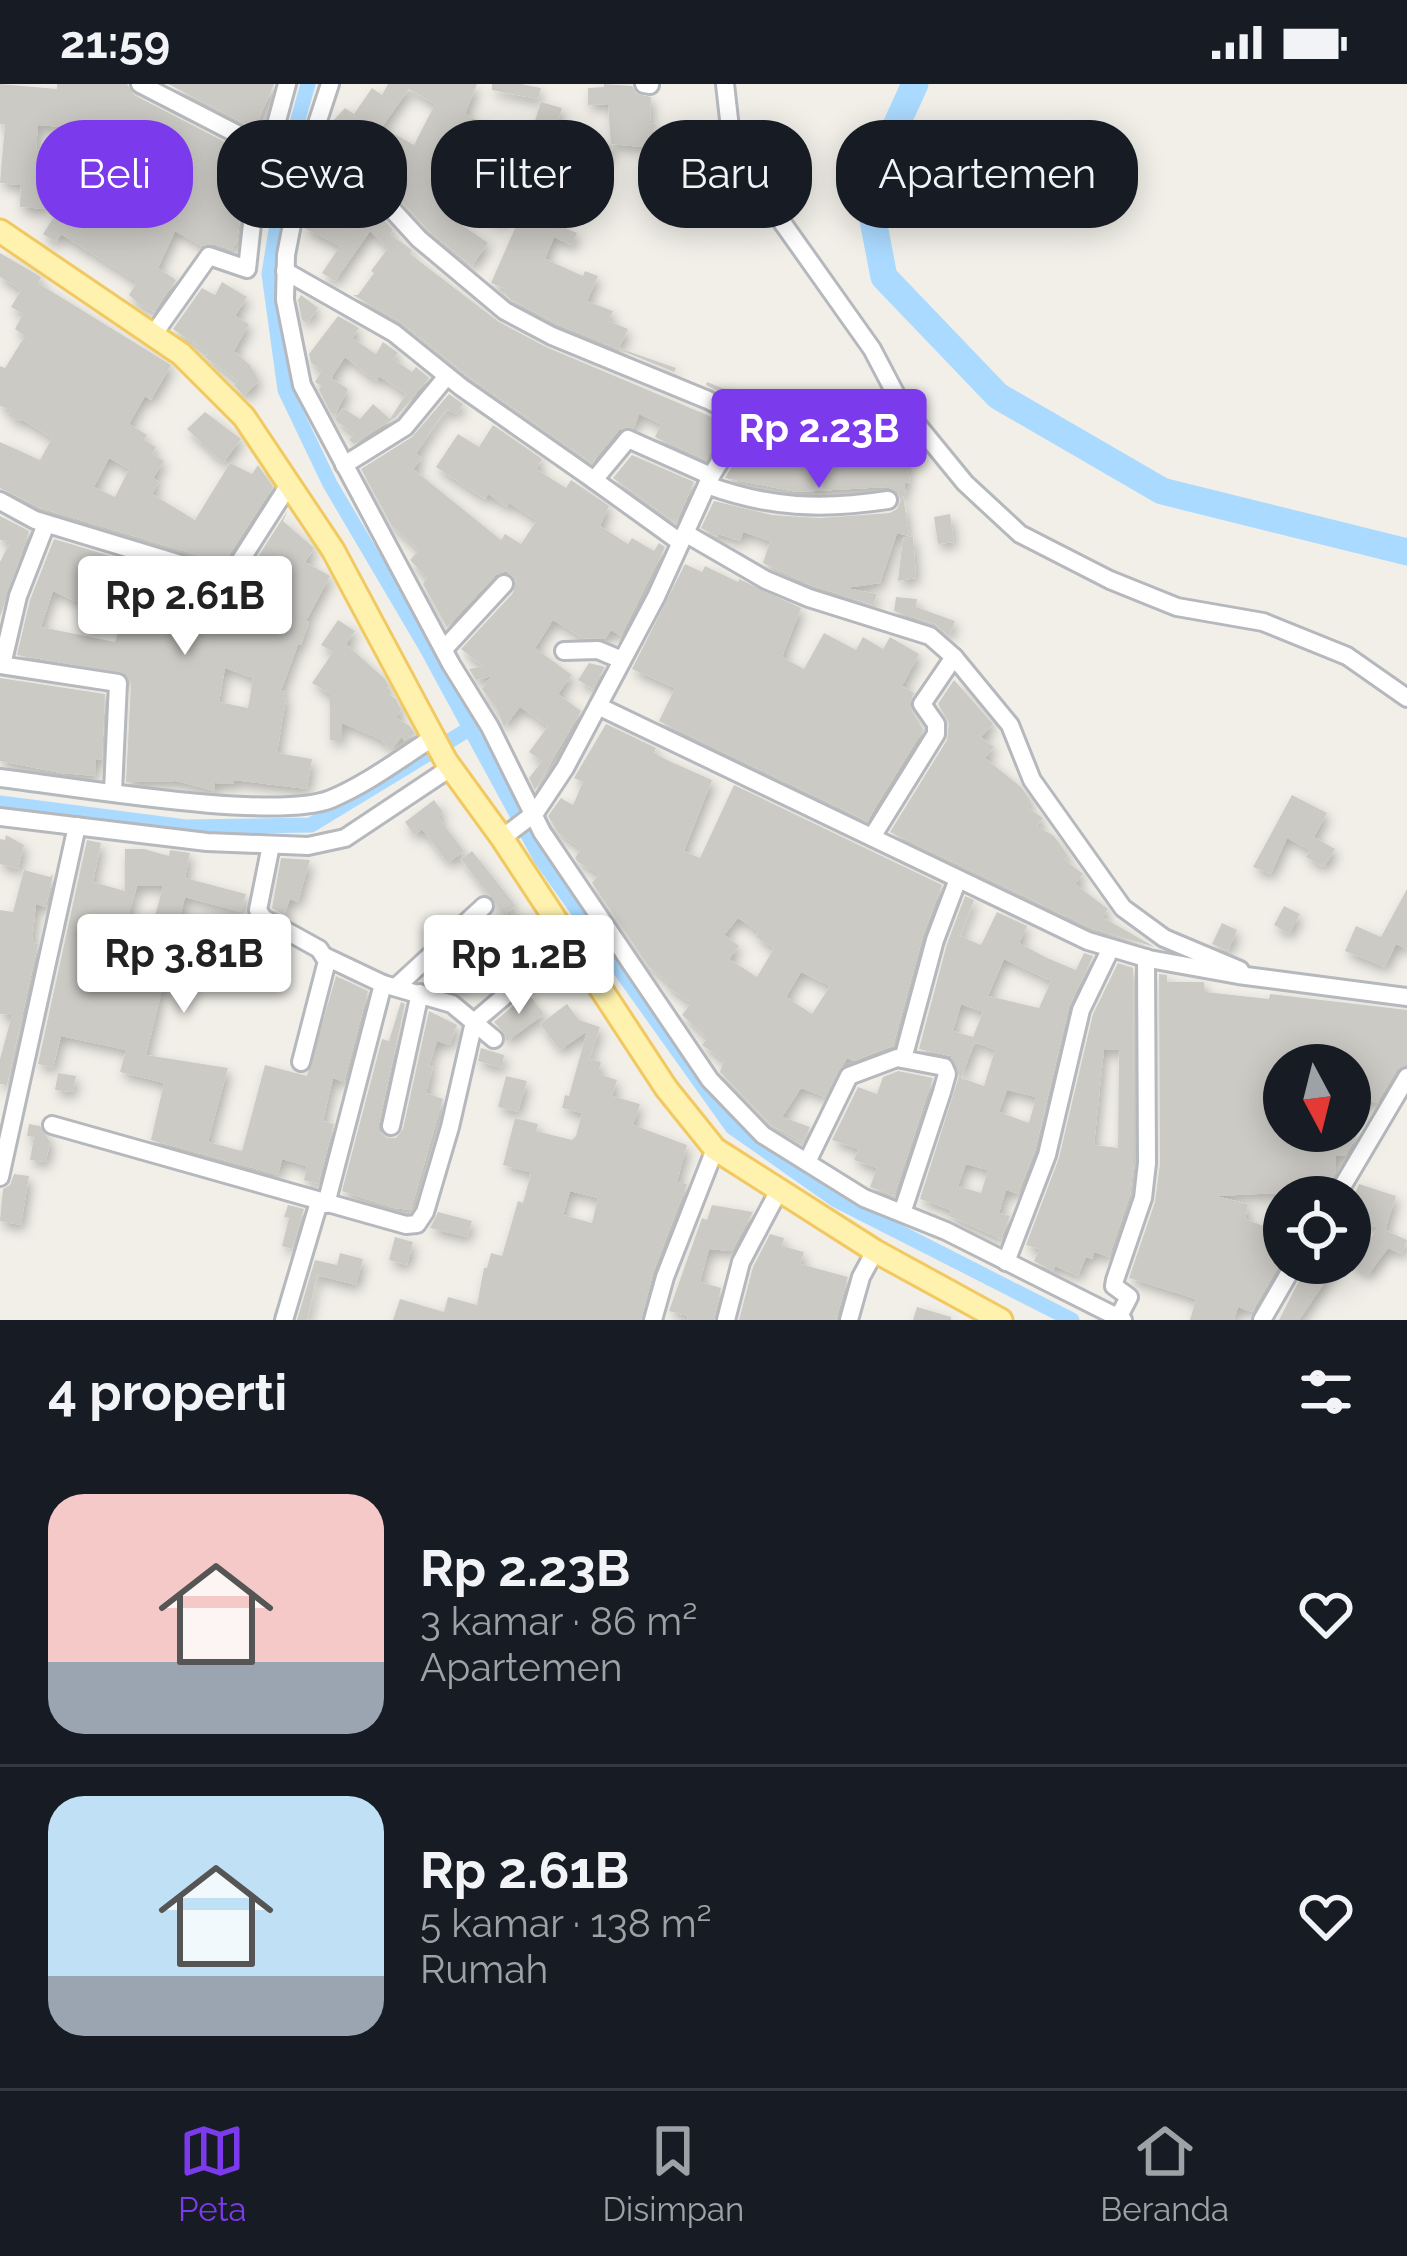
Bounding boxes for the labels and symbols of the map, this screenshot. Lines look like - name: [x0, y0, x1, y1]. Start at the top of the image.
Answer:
- pin: Rp 2.23B: [695, 389, 943, 491]
- pin: Rp 2.61B: [61, 556, 309, 658]
- pin: Rp 3.81B: [60, 914, 308, 1016]
- pin: Rp 1.2B: [408, 915, 630, 1017]
- north arrow: [1263, 1044, 1371, 1152]

